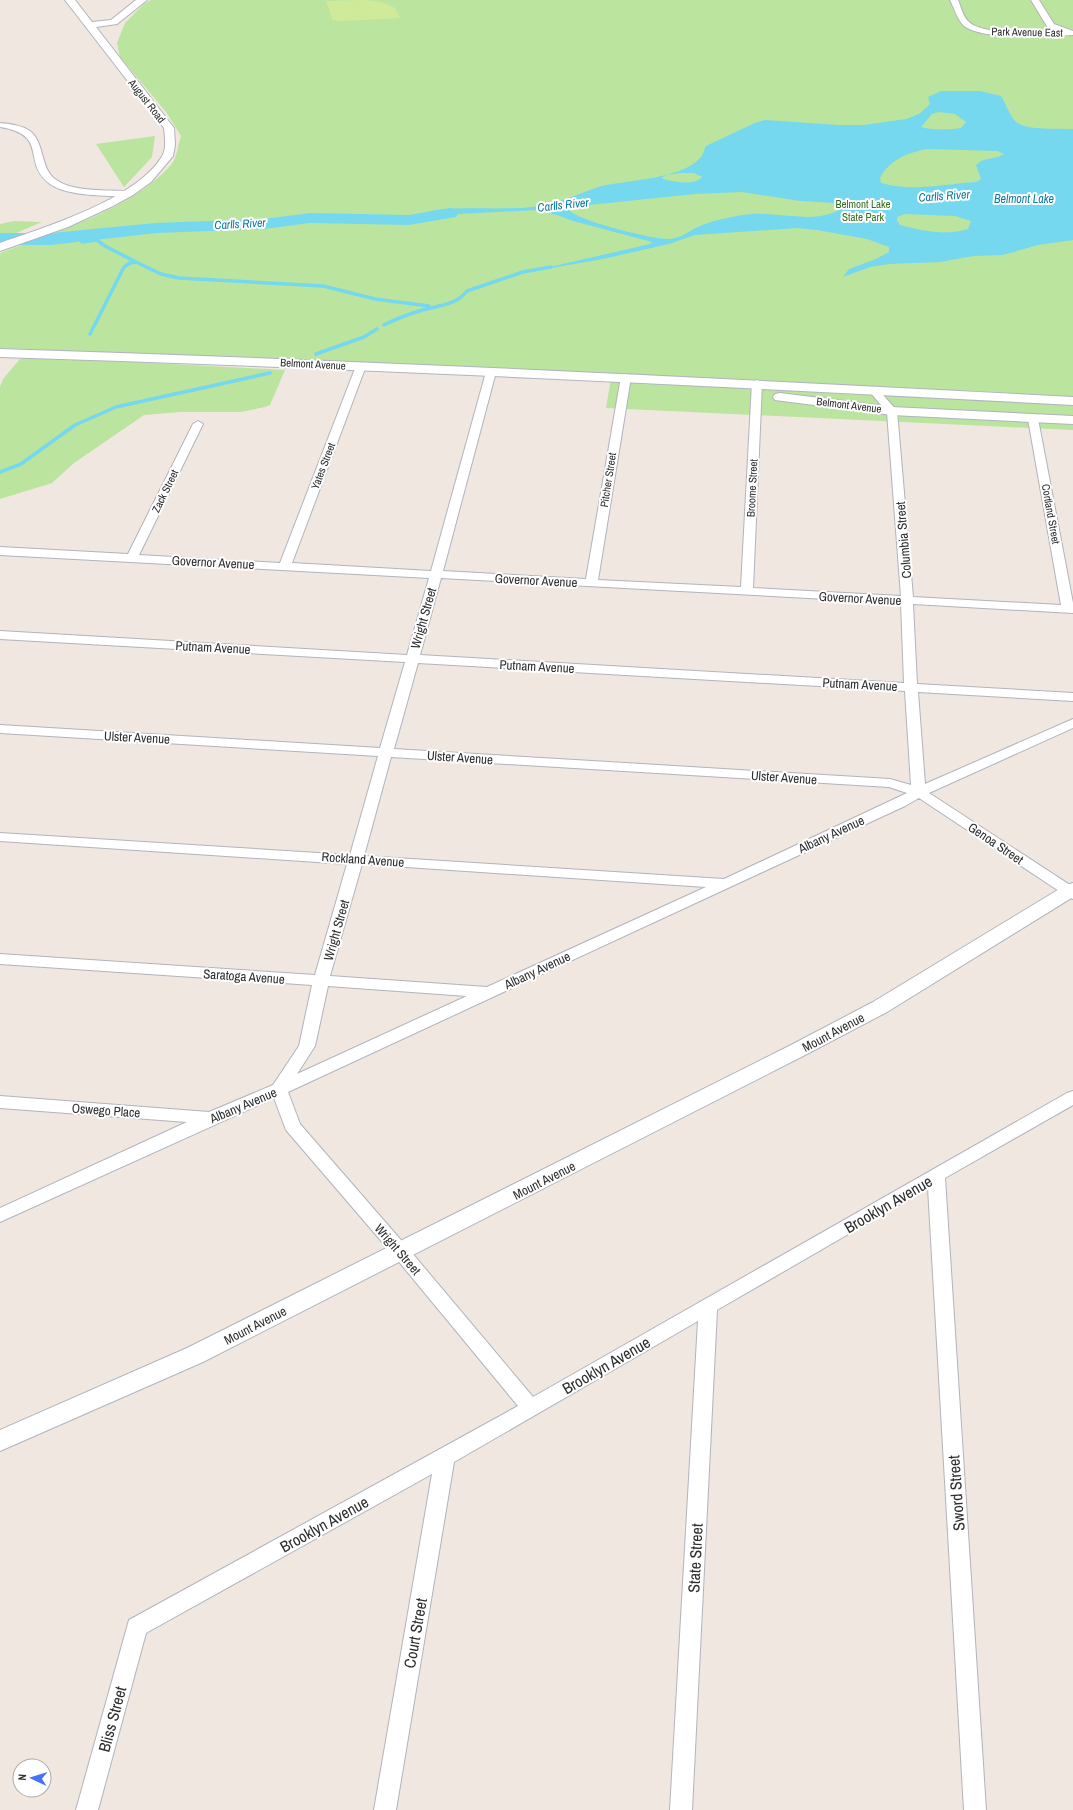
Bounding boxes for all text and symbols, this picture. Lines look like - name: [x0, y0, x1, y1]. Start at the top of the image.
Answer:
- street label: Park Avenue East: [991, 24, 1063, 40]
- street label: August Road: [125, 75, 169, 126]
- water label: Carlls River: [918, 186, 971, 206]
- water label: Belmont Lake: [994, 191, 1055, 207]
- water label: Carlls River: [537, 194, 590, 216]
- park label: Belmont Lake State Park: [835, 197, 891, 224]
- water label: Carlls River: [214, 215, 267, 233]
- street label: Belmont Avenue: [280, 355, 346, 373]
- street label: Belmont Avenue: [816, 394, 882, 416]
- street label: Yates Street: [308, 440, 338, 491]
- street label: Pitcher Street: [597, 451, 619, 508]
- street label: Broome Street: [743, 458, 761, 517]
- street label: Zack Street: [149, 467, 182, 515]
- street label: Cortland Street: [1039, 483, 1063, 546]
- street label: Columbia Street: [892, 501, 915, 579]
- street label: Governor Avenue: [171, 552, 255, 573]
- street label: Governor Avenue: [494, 570, 578, 591]
- street label: Wright Street: [407, 586, 440, 651]
- street label: Governor Avenue: [818, 588, 902, 609]
- street label: Putnam Avenue: [175, 637, 251, 658]
- street label: Putnam Avenue: [499, 656, 575, 677]
- street label: Putnam Avenue: [822, 674, 898, 695]
- street label: Ulster Avenue: [103, 727, 171, 748]
- street label: Ulster Avenue: [426, 747, 494, 768]
- street label: Ulster Avenue: [750, 767, 818, 788]
- street label: Albany Avenue: [795, 812, 867, 858]
- street label: Genoa Street: [965, 819, 1027, 868]
- street label: Rockland Avenue: [321, 848, 405, 871]
- street label: Wright Street: [320, 898, 353, 963]
- street label: Albany Avenue: [501, 948, 573, 994]
- street label: Saratoga Avenue: [203, 965, 285, 988]
- street label: Mount Avenue: [799, 1009, 867, 1056]
- street label: Albany Avenue: [206, 1084, 279, 1128]
- street label: Oswego Place: [71, 1100, 141, 1121]
- street label: Mount Avenue: [510, 1157, 578, 1203]
- street label: Brooklyn Avenue: [840, 1170, 936, 1238]
- street label: Wright Street: [371, 1220, 425, 1279]
- street label: Mount Avenue: [221, 1302, 289, 1348]
- street label: Brooklyn Avenue: [558, 1331, 654, 1399]
- street label: Sword Street: [942, 1454, 970, 1532]
- street label: Brooklyn Avenue: [276, 1491, 372, 1557]
- street label: State Street: [682, 1522, 708, 1593]
- street label: Court Street: [398, 1596, 432, 1670]
- street label: Bliss Street: [93, 1683, 131, 1754]
- north arrow: [12, 1758, 52, 1798]
- text: N: [15, 1774, 29, 1781]

